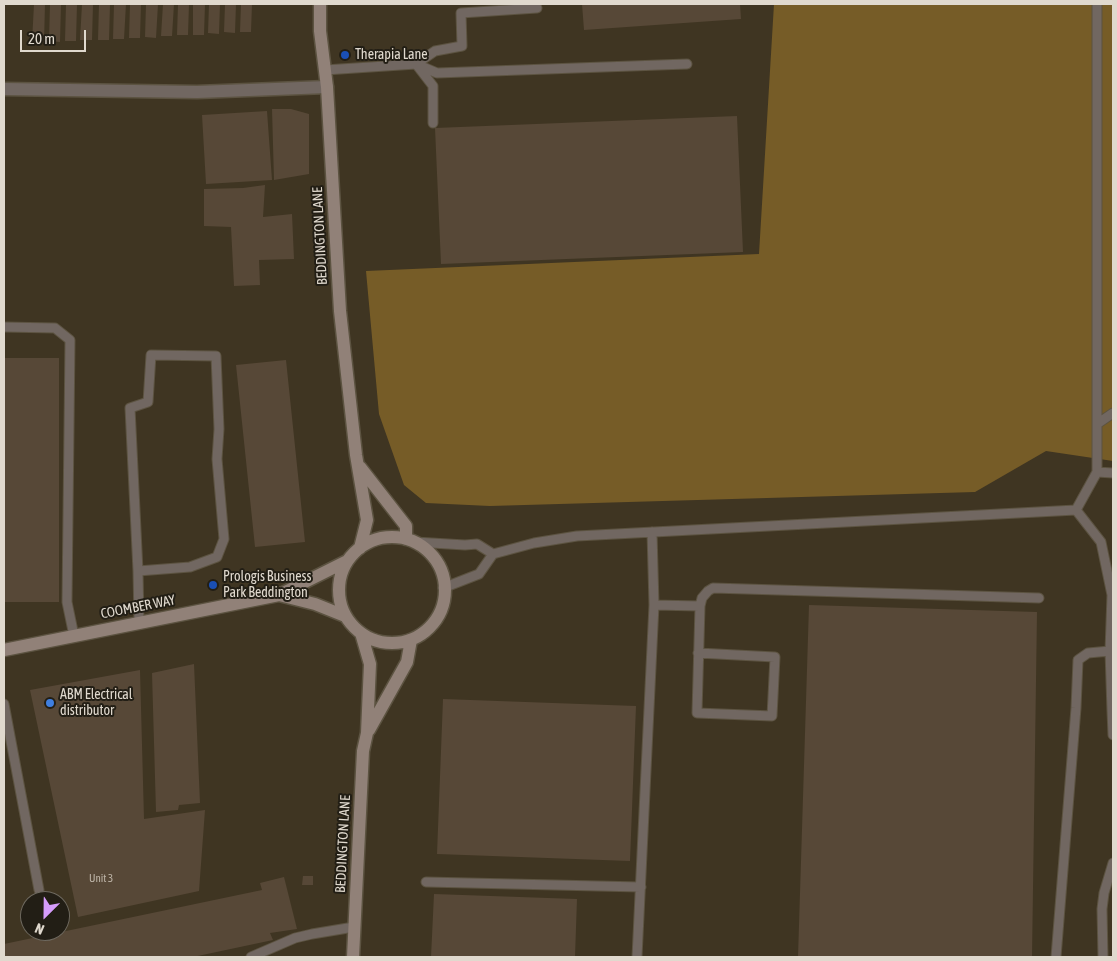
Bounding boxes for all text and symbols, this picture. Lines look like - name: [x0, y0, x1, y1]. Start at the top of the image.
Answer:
- scale bar: [22, 20, 89, 52]
- text: 20 m: [28, 30, 55, 47]
- place label: Therapia Lane: [355, 47, 428, 63]
- marker: Therapia Lane: [339, 49, 351, 61]
- street label: BEDDINGTON LANE: [309, 187, 331, 285]
- place label: Prologis Business Park Beddington: [223, 569, 311, 602]
- marker: Prologis Business Park Beddington: [207, 579, 219, 591]
- street label: COOMBER WAY: [99, 592, 177, 622]
- place label: ABM Electrical distributor: [60, 687, 133, 720]
- marker: ABM Electrical distributor: [44, 697, 56, 709]
- street label: BEDDINGTON LANE: [332, 795, 354, 893]
- house number: Unit 3: [89, 872, 113, 886]
- north arrow: [20, 891, 70, 941]
- text: N: [33, 920, 46, 938]

